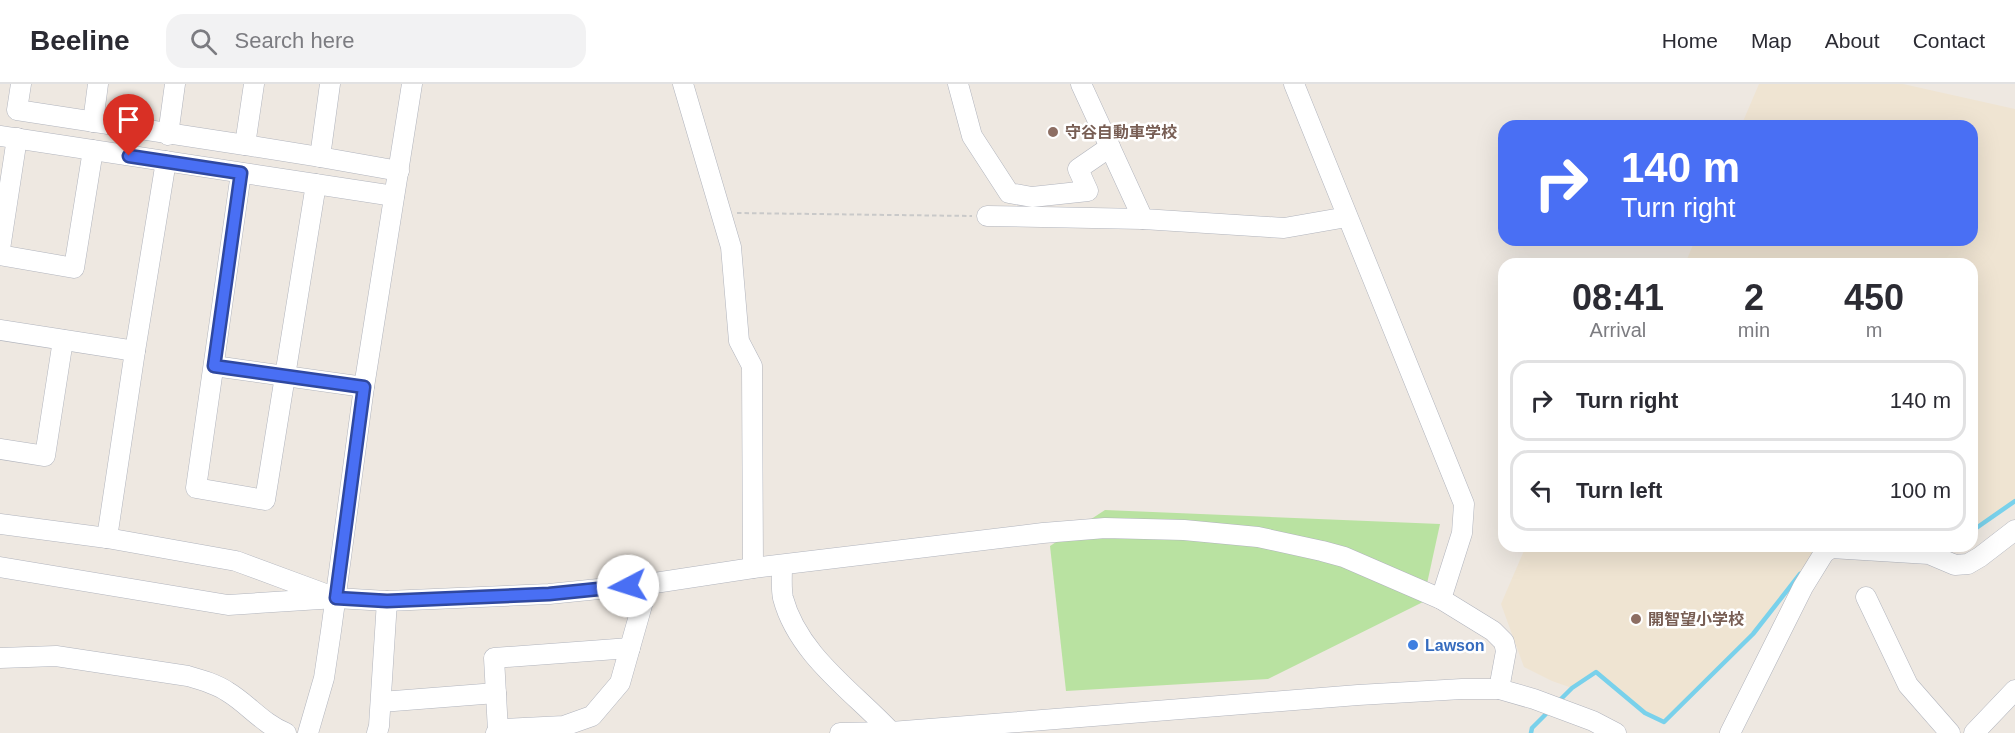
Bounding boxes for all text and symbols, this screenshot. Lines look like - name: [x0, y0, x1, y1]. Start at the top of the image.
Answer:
- search box: [166, 14, 586, 68]
- text: Beeline: [30, 25, 130, 56]
- icon: search: [187, 25, 220, 58]
- text: Search here: [235, 28, 354, 53]
- text: Home: [1662, 29, 1718, 52]
- text: Map: [1751, 29, 1792, 52]
- text: About: [1825, 29, 1880, 52]
- text: Contact: [1913, 29, 1985, 52]
- pin: [103, 94, 154, 156]
- icon: arrive: [112, 103, 145, 136]
- place label: 守谷自動車学校: [1065, 124, 1177, 141]
- marker: 守谷自動車学校: [1046, 125, 1060, 139]
- icon: right: [1522, 144, 1600, 222]
- text: 140 m: [1621, 144, 1740, 191]
- text: Turn right: [1621, 193, 1736, 223]
- text: 08:41: [1572, 277, 1664, 318]
- text: 2: [1744, 277, 1764, 318]
- text: 450: [1844, 277, 1904, 318]
- text: Arrival: [1590, 319, 1646, 341]
- text: min: [1738, 319, 1770, 341]
- text: m: [1866, 319, 1882, 341]
- icon: right: [1525, 384, 1558, 417]
- text: Turn right: [1576, 388, 1678, 413]
- text: 140 m: [1890, 388, 1951, 413]
- icon: left: [1525, 474, 1558, 507]
- text: Turn left: [1576, 478, 1662, 503]
- text: 100 m: [1890, 478, 1951, 503]
- position arrow: [596, 554, 660, 618]
- place label: 開智望小学校: [1648, 611, 1744, 628]
- marker: 開智望小学校: [1629, 612, 1643, 626]
- place label: Lawson: [1425, 637, 1485, 654]
- marker: Lawson: [1406, 638, 1420, 652]

